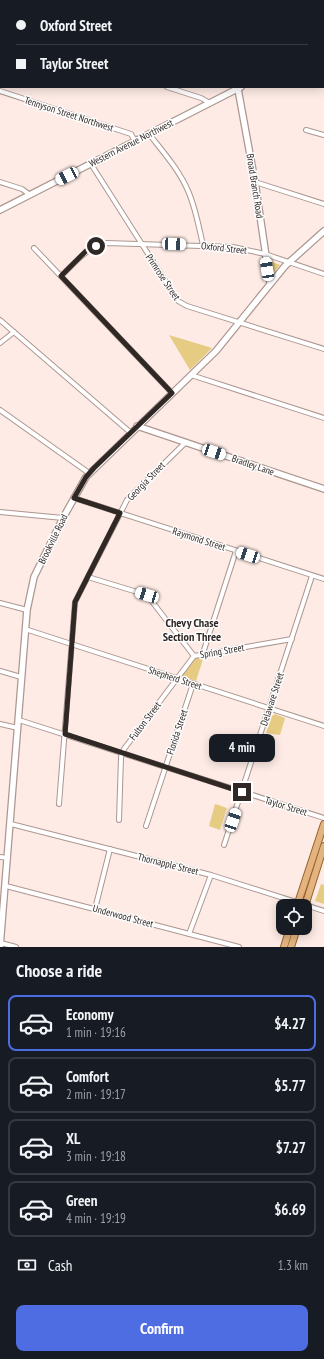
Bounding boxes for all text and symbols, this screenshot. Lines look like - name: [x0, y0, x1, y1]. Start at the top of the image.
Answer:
- text: Oxford Street: [40, 16, 112, 35]
- text: Taylor Street: [40, 54, 108, 73]
- street label: Tennyson Street Northwest: [23, 93, 115, 135]
- street label: Western Avenue Northwest: [87, 116, 176, 170]
- street label: Broad Branch Road: [243, 153, 267, 219]
- car: [54, 165, 80, 187]
- route start: [87, 237, 105, 255]
- car: [162, 238, 186, 250]
- street label: Oxford Street: [200, 239, 248, 257]
- street label: Primrose Street: [143, 251, 183, 303]
- car: [259, 256, 275, 282]
- car: [201, 443, 227, 461]
- street label: Bradley Lane: [230, 452, 276, 478]
- street label: Georgia Street: [124, 459, 168, 503]
- street label: Brookville Road: [35, 512, 71, 566]
- street label: Raymond Street: [171, 524, 227, 554]
- car: [235, 546, 261, 564]
- car: [134, 586, 160, 604]
- district label: Chevy Chase Section Three: [163, 615, 221, 644]
- street label: Spring Street: [199, 641, 246, 661]
- street label: Shepherd Street: [147, 663, 204, 693]
- street label: Delaware Street: [257, 670, 287, 727]
- street label: Fulton Street: [126, 699, 164, 743]
- street label: Florida Street: [164, 707, 190, 756]
- callout: 4 min: [209, 734, 275, 762]
- text: 4 min: [229, 739, 255, 756]
- route end: [233, 783, 251, 801]
- street label: Taylor Street: [263, 793, 309, 819]
- car: [223, 807, 243, 833]
- street label: Thornapple Street: [136, 850, 200, 878]
- map controls: [276, 899, 312, 935]
- button: locate: [276, 899, 312, 935]
- street label: Underwood Street: [91, 902, 155, 930]
- text: Choose a ride: [16, 959, 102, 982]
- icon: car: [18, 1005, 54, 1041]
- text: Economy: [66, 1005, 114, 1024]
- text: $4.27: [274, 1014, 306, 1033]
- text: 1 min · 19:16: [66, 1024, 126, 1041]
- icon: car: [18, 1067, 54, 1103]
- text: Comfort: [66, 1067, 109, 1086]
- text: $5.77: [274, 1076, 306, 1095]
- text: 2 min · 19:17: [66, 1086, 126, 1103]
- icon: car: [18, 1129, 54, 1165]
- text: XL: [66, 1129, 80, 1148]
- text: $7.27: [276, 1138, 306, 1157]
- text: 3 min · 19:18: [66, 1148, 126, 1165]
- icon: car: [18, 1191, 54, 1227]
- text: Green: [66, 1191, 98, 1210]
- text: $6.69: [274, 1200, 306, 1219]
- text: 4 min · 19:19: [66, 1210, 126, 1227]
- icon: cash: [16, 1254, 38, 1276]
- text: Cash: [48, 1256, 72, 1275]
- text: 1.3 km: [278, 1257, 308, 1274]
- button: Confirm: [16, 1305, 308, 1351]

